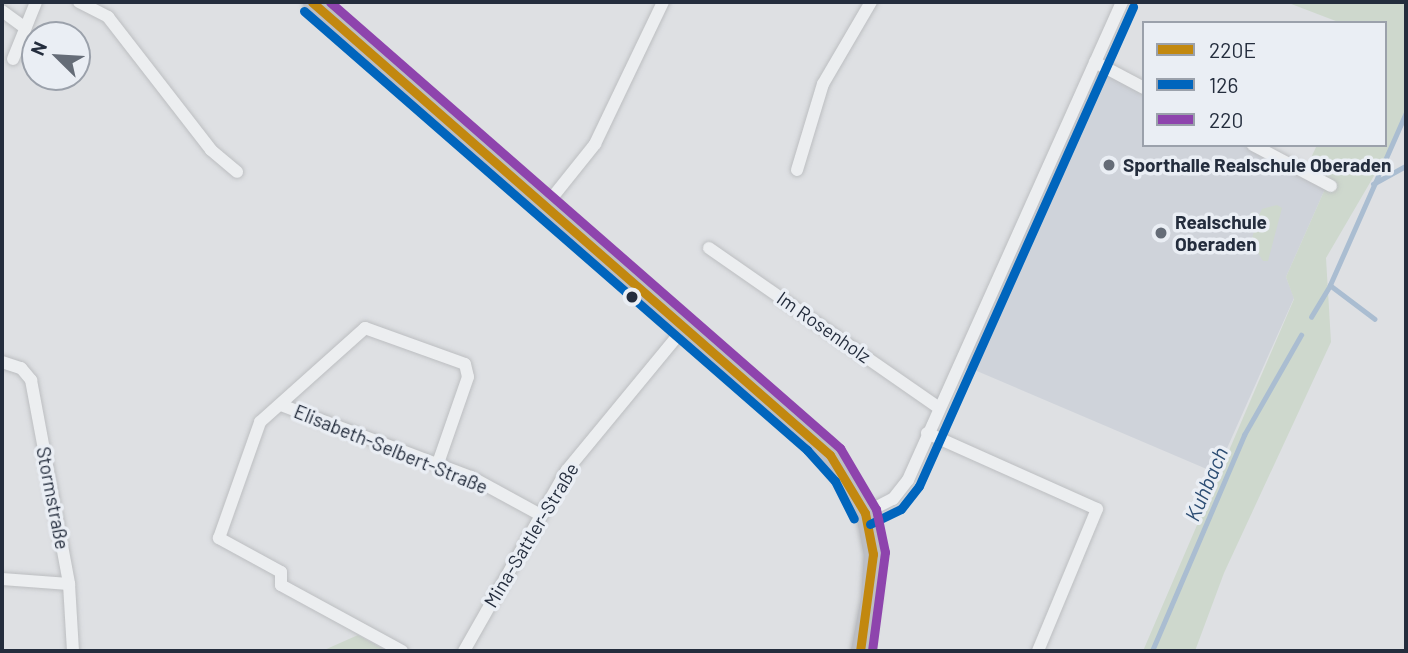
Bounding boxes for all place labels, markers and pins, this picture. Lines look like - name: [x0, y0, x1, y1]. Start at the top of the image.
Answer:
- place label: Sporthalle Realschule Oberaden: [1123, 154, 1391, 176]
- marker: Sporthalle Realschule Oberaden: [1101, 157, 1117, 173]
- place label: Realschule Oberaden: [1175, 211, 1267, 255]
- marker: Realschule Oberaden: [1153, 225, 1169, 241]
- unlabelled marker: [625, 290, 639, 304]

